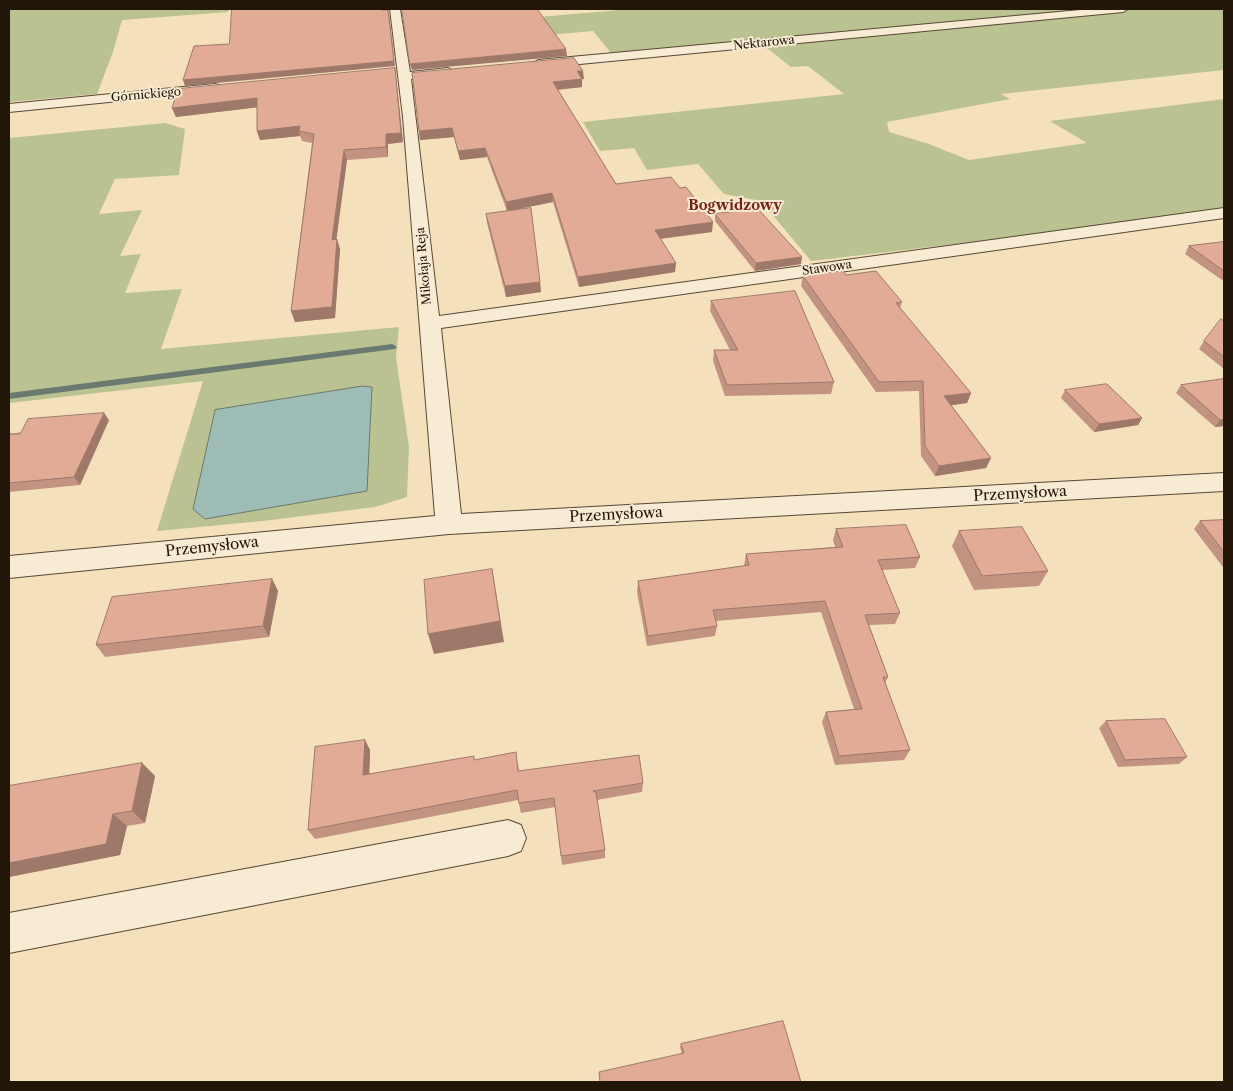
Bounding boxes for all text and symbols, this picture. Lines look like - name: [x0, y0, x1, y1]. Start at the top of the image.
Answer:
- street label: Nektarowa: [733, 33, 795, 53]
- street label: Górnickiego: [110, 85, 182, 105]
- district label: Bogwidzowy: [688, 198, 782, 214]
- street label: Mikołaja Reja: [413, 227, 435, 305]
- street label: Stawowa: [801, 257, 853, 279]
- street label: Przemysłowa: [973, 483, 1067, 505]
- street label: Przemysłowa: [569, 504, 663, 526]
- street label: Przemysłowa: [164, 533, 260, 561]

